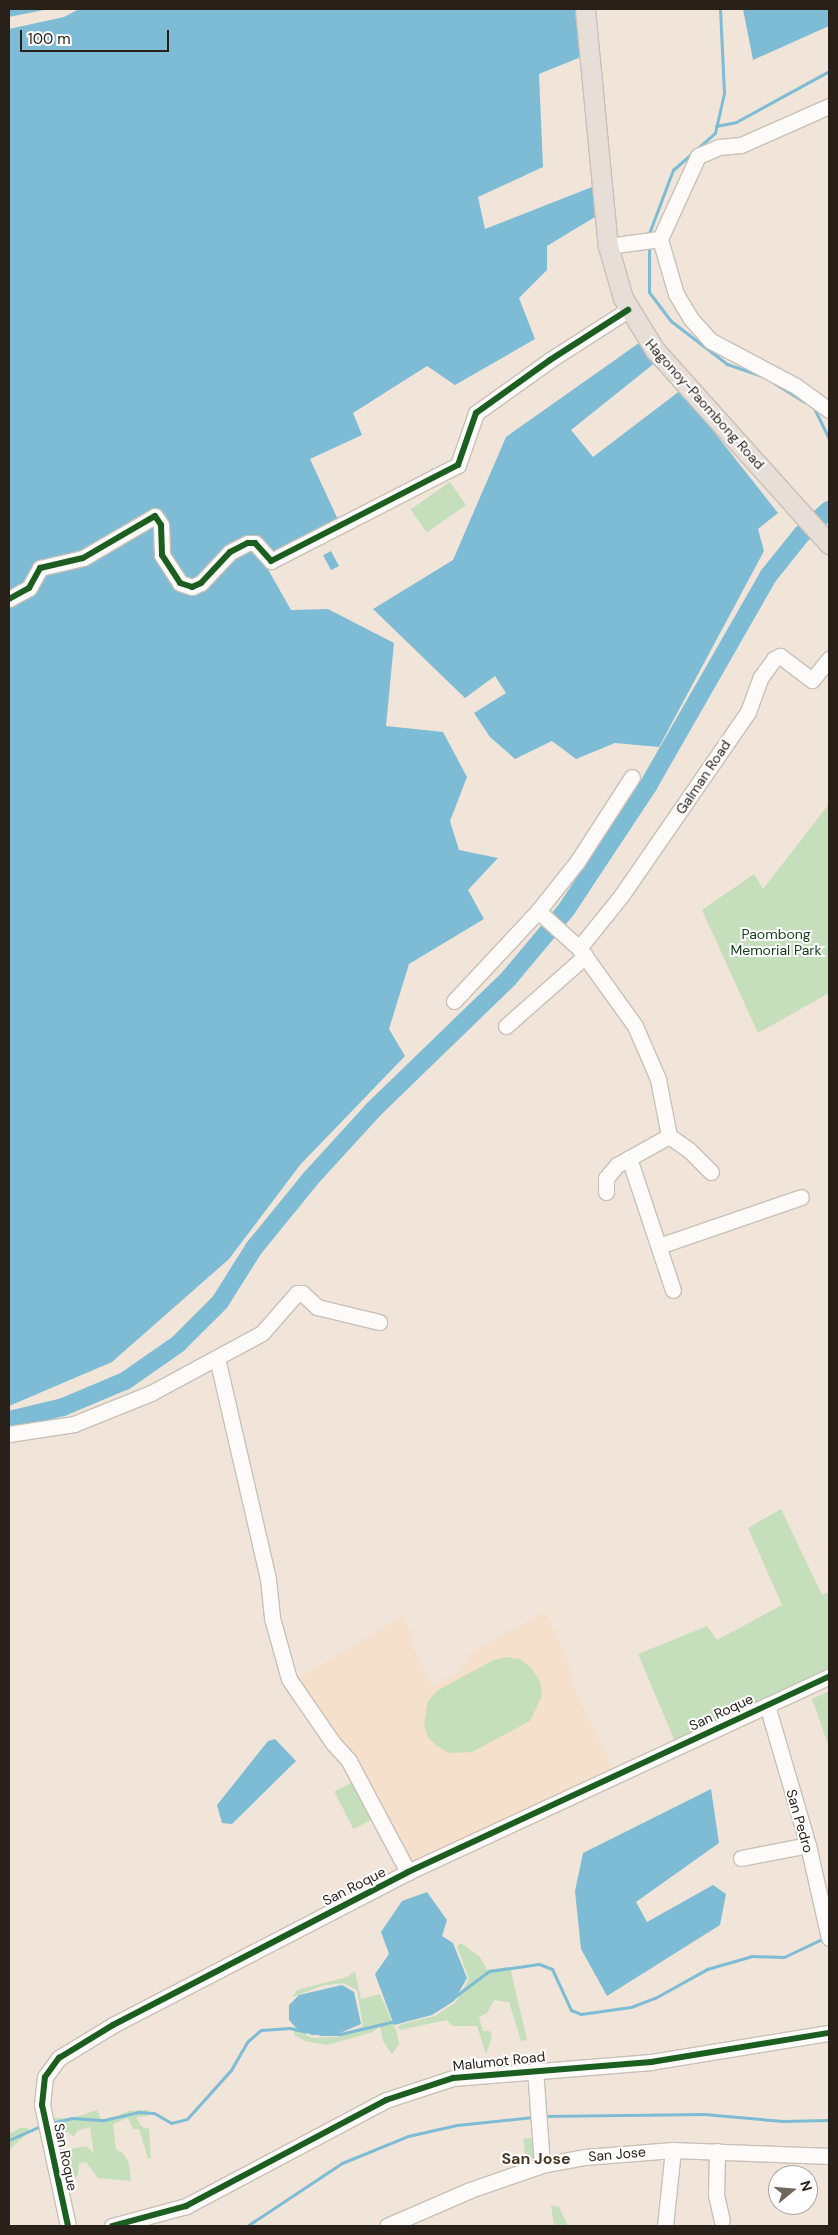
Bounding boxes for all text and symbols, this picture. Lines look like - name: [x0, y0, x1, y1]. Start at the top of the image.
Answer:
- scale bar: [22, 20, 171, 52]
- text: 100 m: [28, 29, 71, 49]
- street label: Hagonoy-Paombong Road: [642, 335, 768, 473]
- street label: Galman Road: [672, 737, 734, 817]
- park label: Paombong Memorial Park: [730, 926, 822, 959]
- street label: San Roque: [686, 1690, 756, 1734]
- street label: San Pedro: [783, 1787, 817, 1855]
- street label: San Roque: [320, 1863, 388, 1909]
- street label: Malumot Road: [452, 2048, 546, 2074]
- street label: San Roque: [51, 2122, 81, 2192]
- street label: San Jose: [587, 2143, 647, 2165]
- district label: San Jose: [501, 2149, 571, 2169]
- north arrow: [768, 2165, 818, 2215]
- text: N: [796, 2178, 816, 2193]

